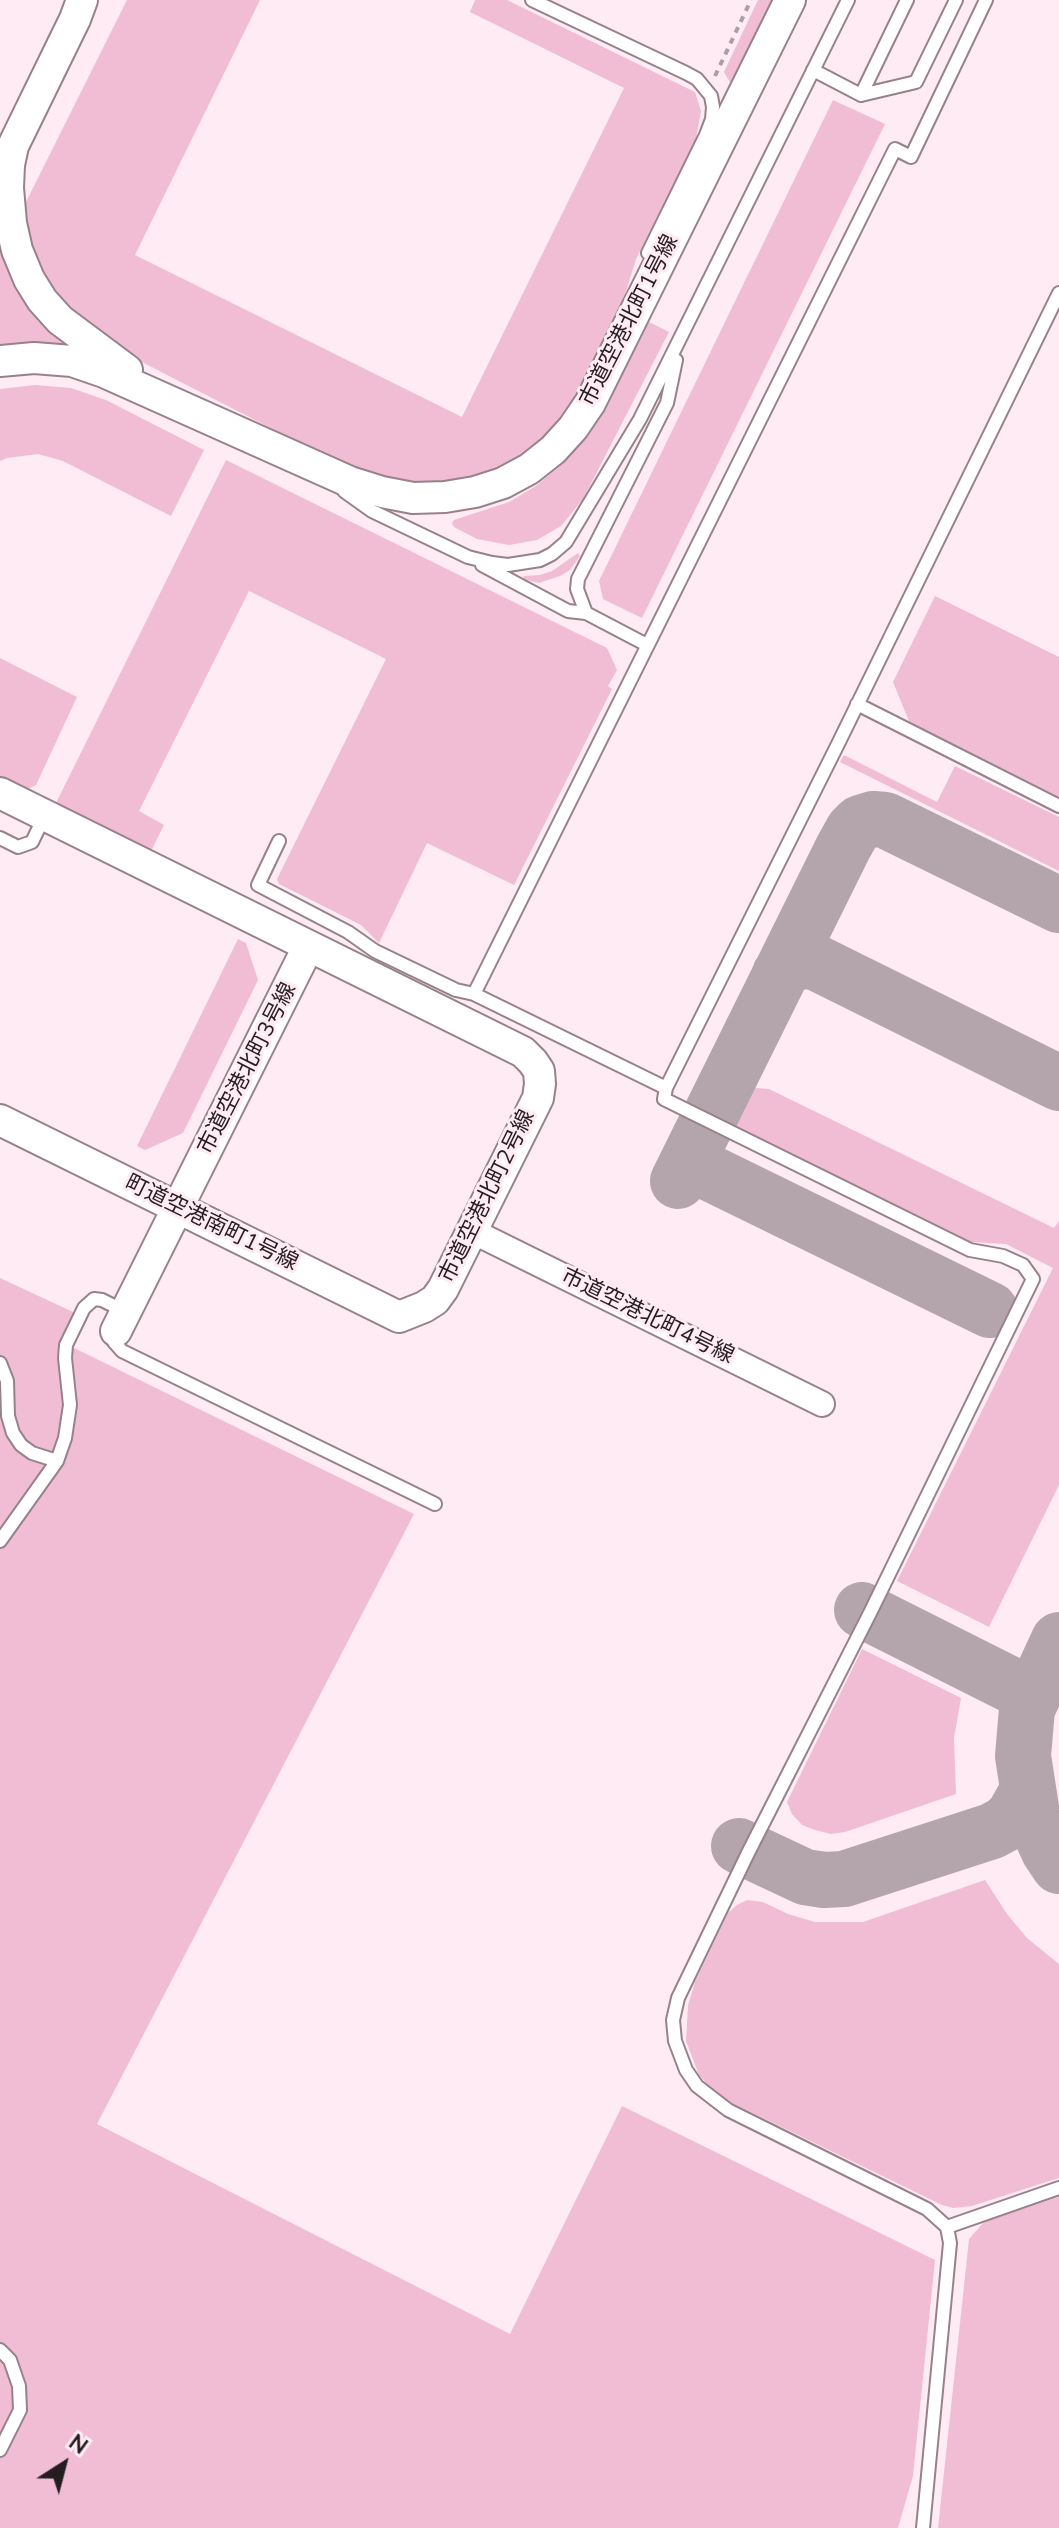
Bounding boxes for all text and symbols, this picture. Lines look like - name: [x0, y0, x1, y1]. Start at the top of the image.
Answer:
- street label: 市道空港北町1号線: [575, 231, 685, 411]
- street label: 市道空港北町3号線: [193, 979, 303, 1159]
- street label: 市道空港北町2号線: [435, 1106, 541, 1288]
- street label: 町道空港南町1号線: [120, 1171, 302, 1277]
- street label: 市道空港北町4号線: [556, 1264, 738, 1370]
- north arrow: [24, 2424, 104, 2504]
- text: N: [63, 2428, 94, 2462]

